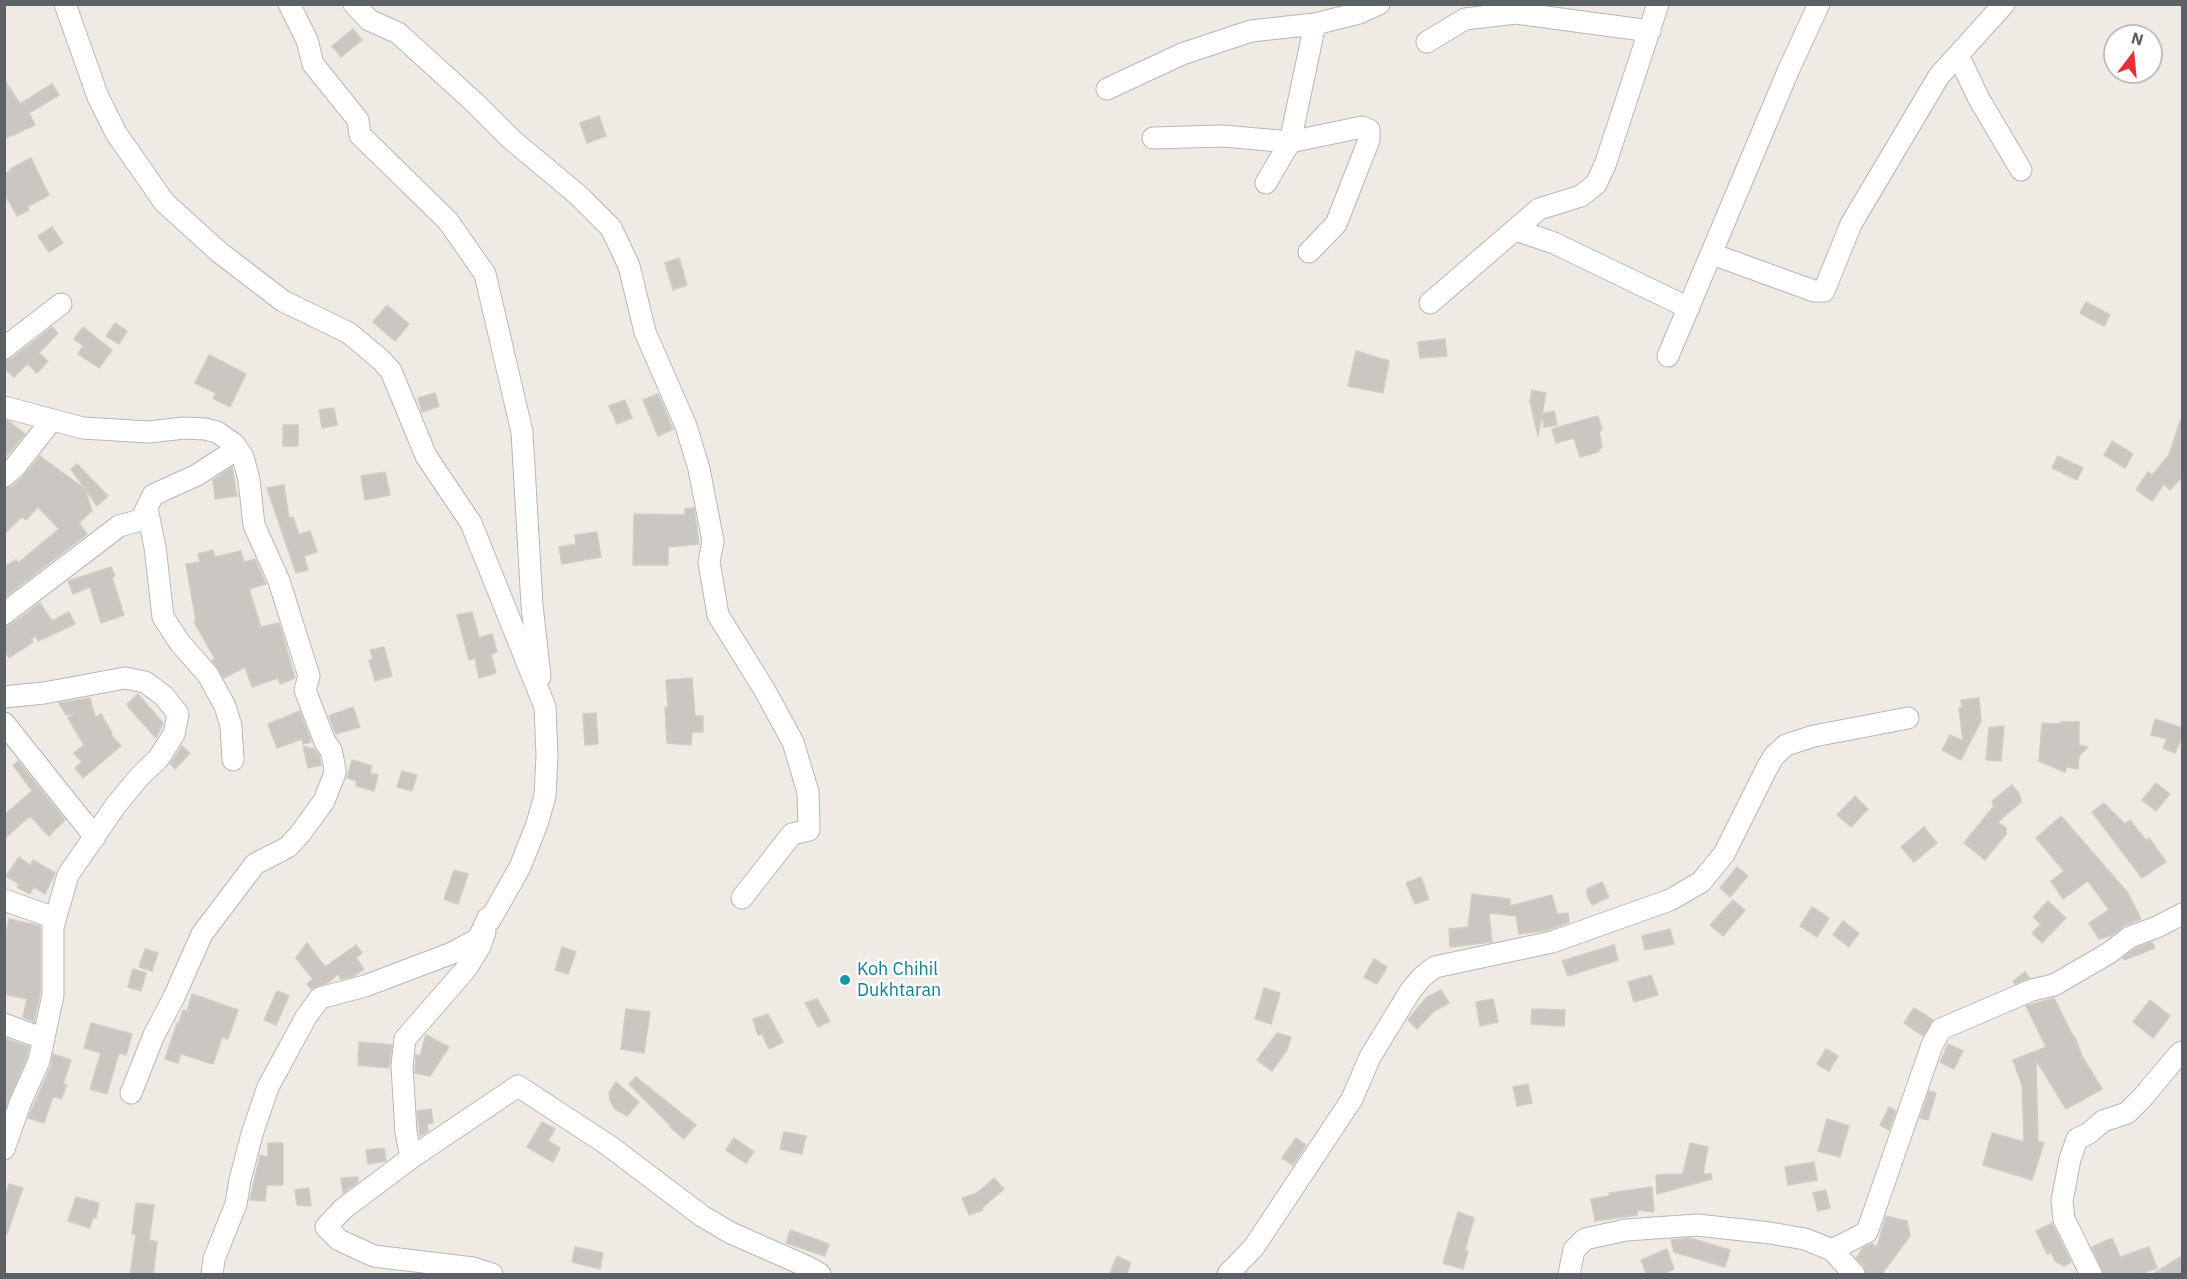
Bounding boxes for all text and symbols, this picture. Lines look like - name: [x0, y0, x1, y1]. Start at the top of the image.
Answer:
- north arrow: [2103, 24, 2163, 84]
- text: N: [2129, 27, 2146, 50]
- place label: Koh Chihil Dukhtaran: [857, 959, 941, 1002]
- marker: Koh Chihil Dukhtaran: [838, 973, 852, 987]

